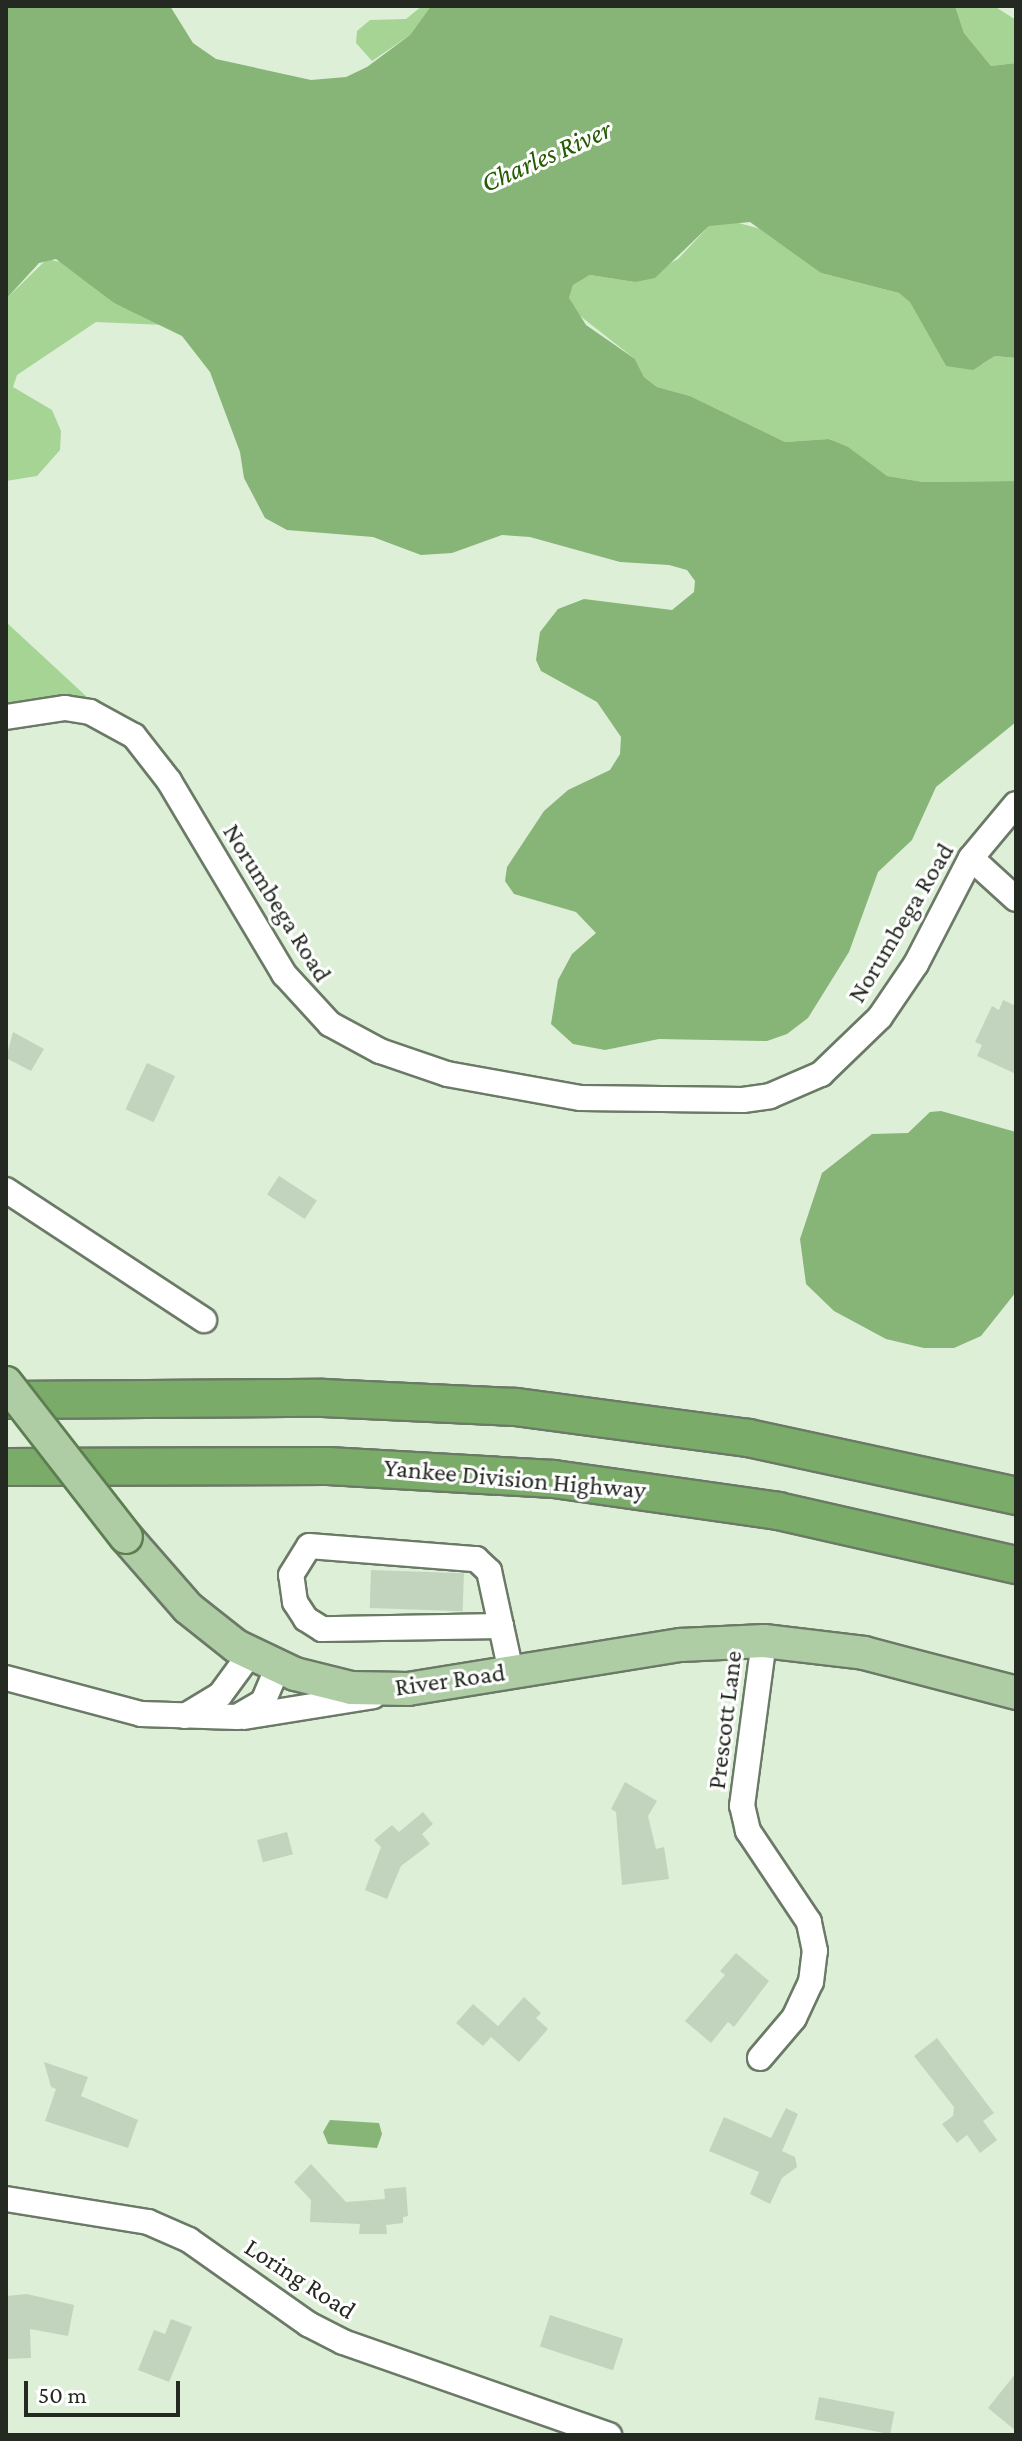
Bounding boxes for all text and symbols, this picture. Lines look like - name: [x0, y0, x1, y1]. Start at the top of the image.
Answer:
- water label: Charles River: [476, 112, 616, 200]
- street label: Norumbega Road: [216, 818, 338, 988]
- street label: Norumbega Road: [841, 838, 961, 1008]
- street label: Yankee Division Highway: [383, 1452, 647, 1506]
- street label: Prescott Lane: [701, 1649, 749, 1791]
- street label: River Road: [393, 1657, 507, 1703]
- street label: Loring Road: [239, 2232, 361, 2326]
- scale bar: [28, 2365, 184, 2415]
- text: 50 m: [38, 2381, 87, 2408]

